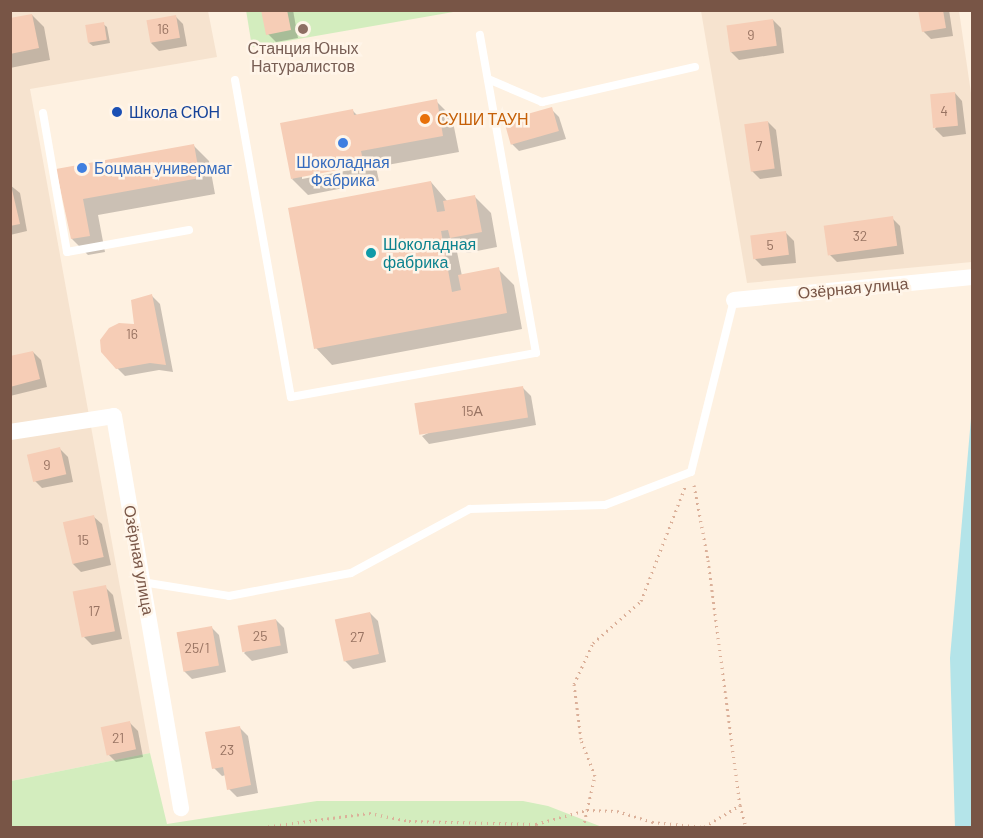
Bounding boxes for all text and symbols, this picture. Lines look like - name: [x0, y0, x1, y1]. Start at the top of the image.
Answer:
- house number: 16: [157, 21, 169, 37]
- marker: Станция Юных Натуралистов: [296, 22, 310, 36]
- house number: 9: [747, 27, 755, 43]
- place label: Станция Юных Натуралистов: [248, 38, 358, 76]
- place label: Школа СЮН: [129, 102, 220, 122]
- house number: 4: [940, 103, 948, 119]
- marker: Школа СЮН: [110, 105, 124, 119]
- place label: СУШИ ТАУН: [437, 109, 528, 129]
- marker: СУШИ ТАУН: [418, 112, 432, 126]
- marker: Шоколадная Фабрика: [336, 136, 350, 150]
- house number: 7: [756, 138, 762, 154]
- place label: Шоколадная Фабрика: [296, 152, 390, 190]
- place label: Боцман универмаг: [94, 158, 232, 178]
- marker: Боцман универмаг: [75, 161, 89, 175]
- house number: 32: [853, 228, 867, 244]
- place label: Шоколадная фабрика: [383, 234, 476, 272]
- house number: 5: [766, 237, 774, 253]
- marker: Шоколадная фабрика: [364, 246, 378, 260]
- street label: Озёрная улица: [797, 274, 909, 302]
- house number: 16: [126, 326, 138, 342]
- house number: 15А: [461, 403, 483, 419]
- house number: 9: [43, 457, 51, 473]
- street label: Озёрная улица: [120, 504, 158, 616]
- house number: 15: [77, 532, 89, 548]
- house number: 17: [88, 603, 100, 619]
- house number: 25: [253, 628, 267, 644]
- house number: 27: [350, 629, 364, 645]
- house number: 25/1: [184, 640, 210, 656]
- house number: 21: [112, 730, 124, 746]
- house number: 23: [220, 742, 234, 758]

